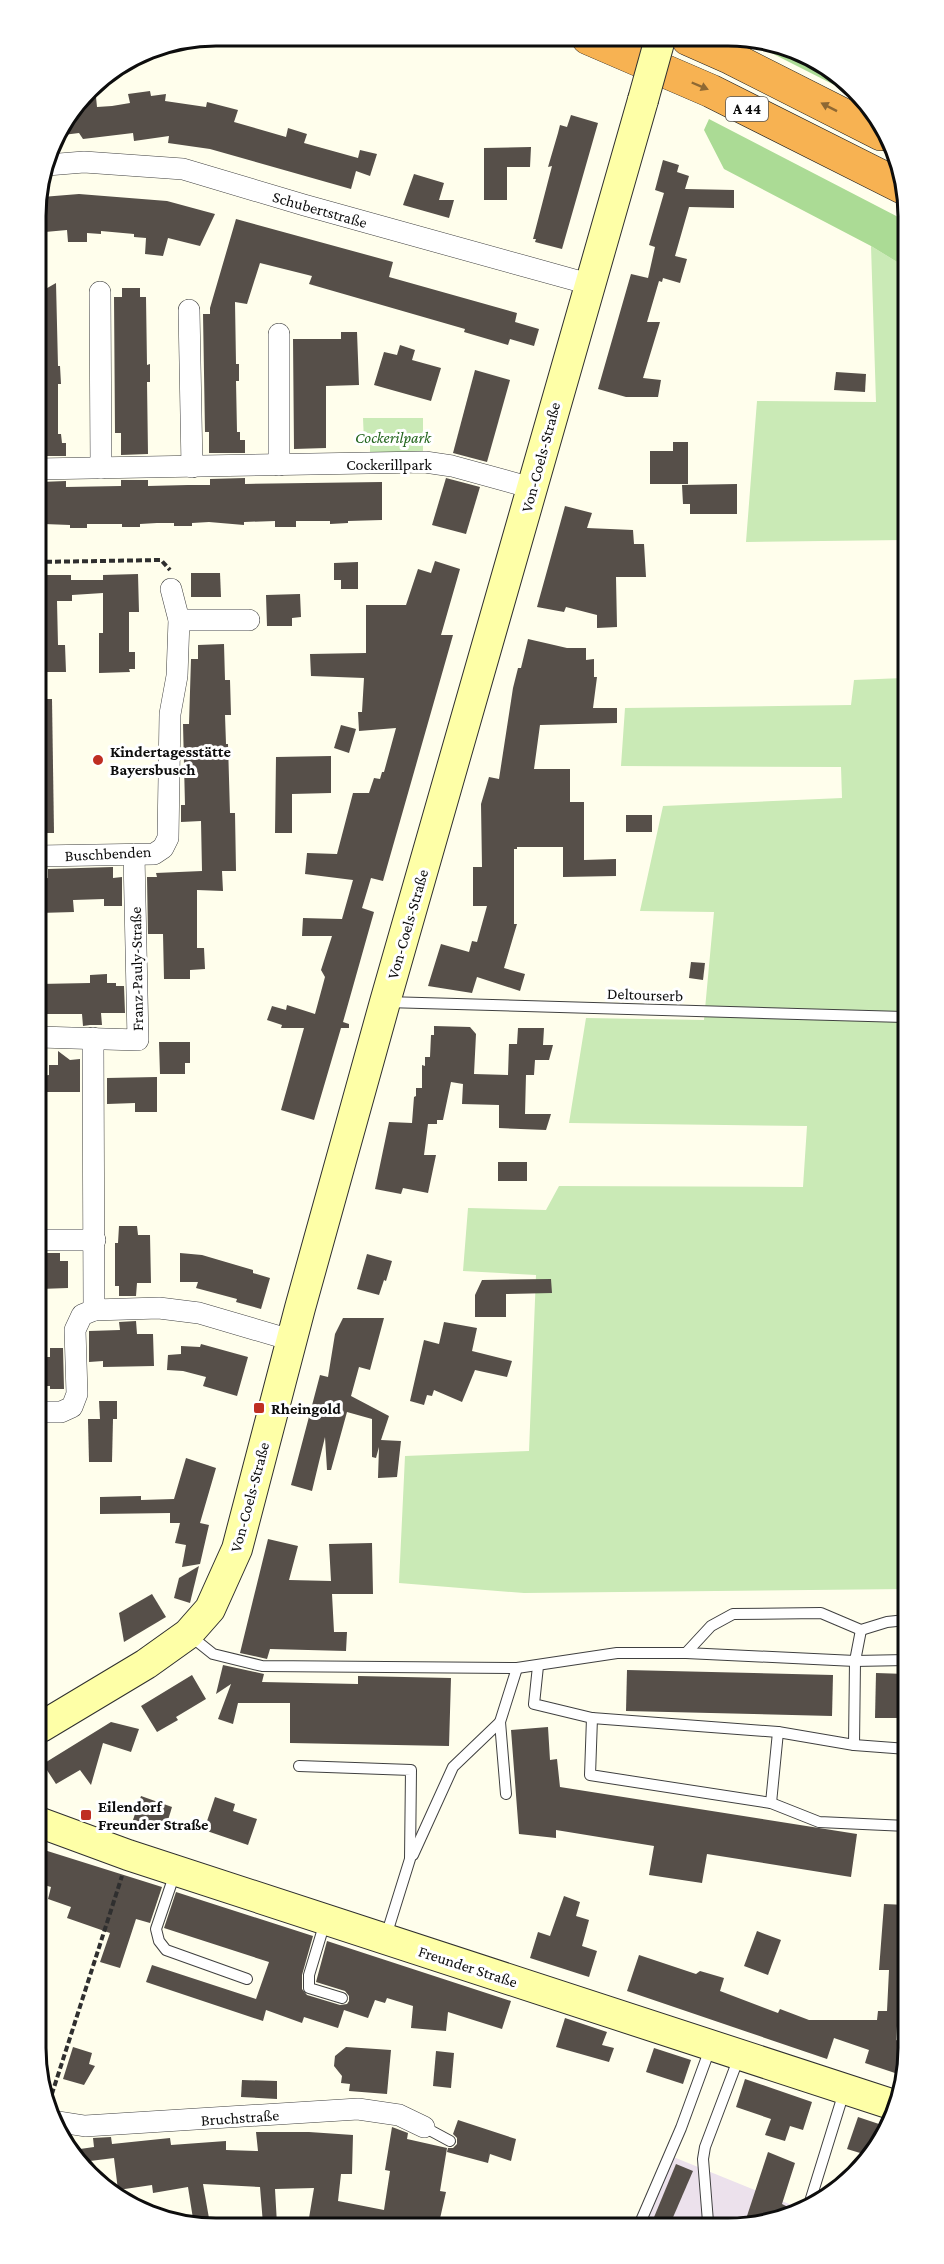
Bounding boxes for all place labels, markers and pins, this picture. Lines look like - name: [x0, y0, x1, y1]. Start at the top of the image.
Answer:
- place label: Kindertagesstätte Bayersbusch: [110, 743, 231, 778]
- marker: Kindertagesstätte Bayersbusch: [91, 753, 105, 767]
- place label: Rheingold: [271, 1400, 341, 1417]
- marker: Rheingold: [252, 1401, 266, 1415]
- place label: Eilendorf Freunder Straße: [98, 1798, 209, 1833]
- marker: Eilendorf Freunder Straße: [79, 1808, 93, 1822]

